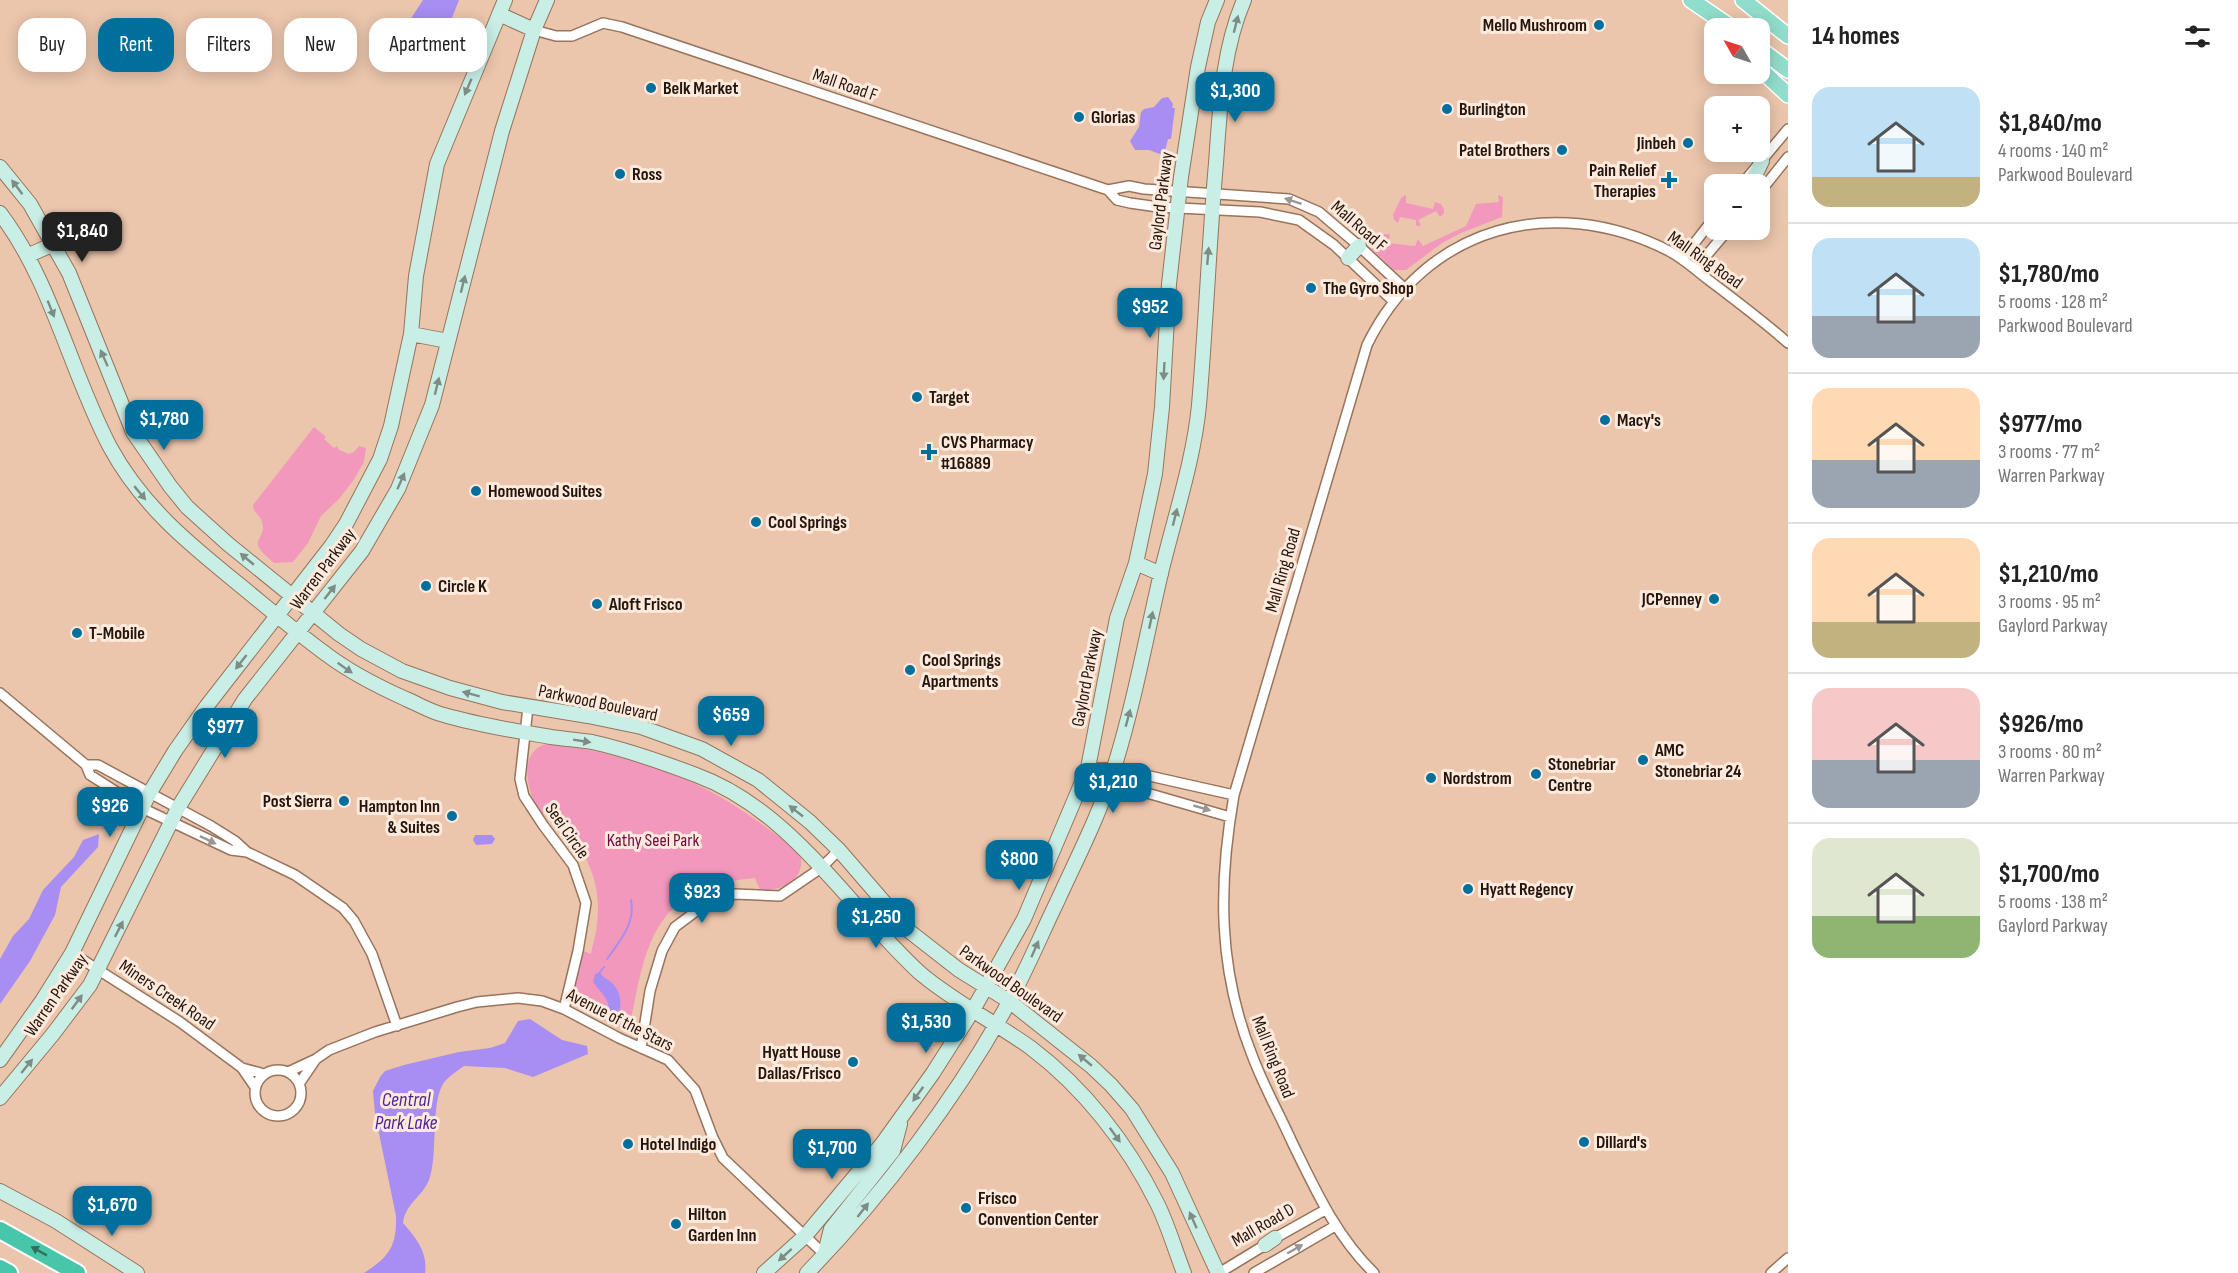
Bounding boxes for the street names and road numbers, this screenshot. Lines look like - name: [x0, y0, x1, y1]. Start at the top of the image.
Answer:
- street label: Mall Road F: [810, 64, 880, 106]
- street label: Gaylord Parkway: [1145, 151, 1177, 251]
- street label: Mall Road F: [1327, 196, 1391, 256]
- street label: Mall Ring Road: [1664, 227, 1746, 293]
- street label: Warren Parkway: [286, 524, 360, 614]
- street label: Mall Ring Road: [1261, 525, 1305, 615]
- street label: Gaylord Parkway: [1067, 628, 1107, 728]
- street label: Parkwood Boulevard: [537, 680, 659, 726]
- street label: Seei Circle: [540, 799, 594, 863]
- street label: Parkwood Boulevard: [955, 941, 1067, 1027]
- street label: Warren Parkway: [20, 950, 92, 1040]
- street label: Miners Creek Road: [115, 955, 219, 1035]
- street label: Avenue of the Stars: [562, 984, 677, 1056]
- street label: Mall Ring Road: [1247, 1013, 1299, 1101]
- street label: Mall Road D: [1228, 1199, 1298, 1251]

